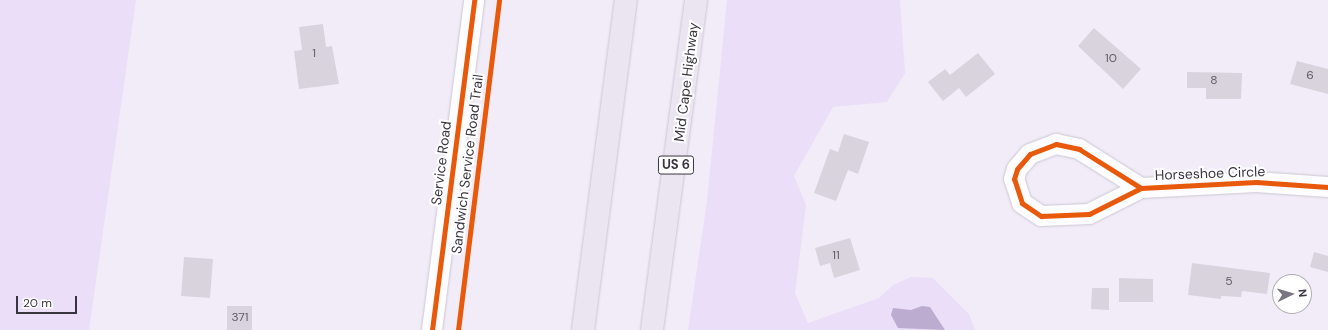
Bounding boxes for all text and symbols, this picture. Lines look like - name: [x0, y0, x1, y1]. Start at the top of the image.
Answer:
- street label: Mid Cape Highway: [670, 21, 702, 143]
- house number: 1: [312, 47, 316, 61]
- house number: 10: [1105, 52, 1117, 66]
- house number: 6: [1306, 69, 1314, 83]
- street label: Sandwich Service Road Trail: [448, 73, 486, 255]
- house number: 8: [1210, 74, 1218, 88]
- street label: Service Road: [428, 120, 454, 206]
- road number: US 6: [657, 154, 695, 176]
- street label: Horseshoe Circle: [1155, 163, 1265, 183]
- house number: 11: [832, 249, 840, 263]
- north arrow: [1272, 274, 1312, 314]
- house number: 5: [1225, 275, 1233, 289]
- scale bar: [18, 288, 79, 314]
- text: N: [1296, 288, 1310, 298]
- text: 20 m: [23, 295, 52, 311]
- house number: 371: [231, 311, 249, 325]

